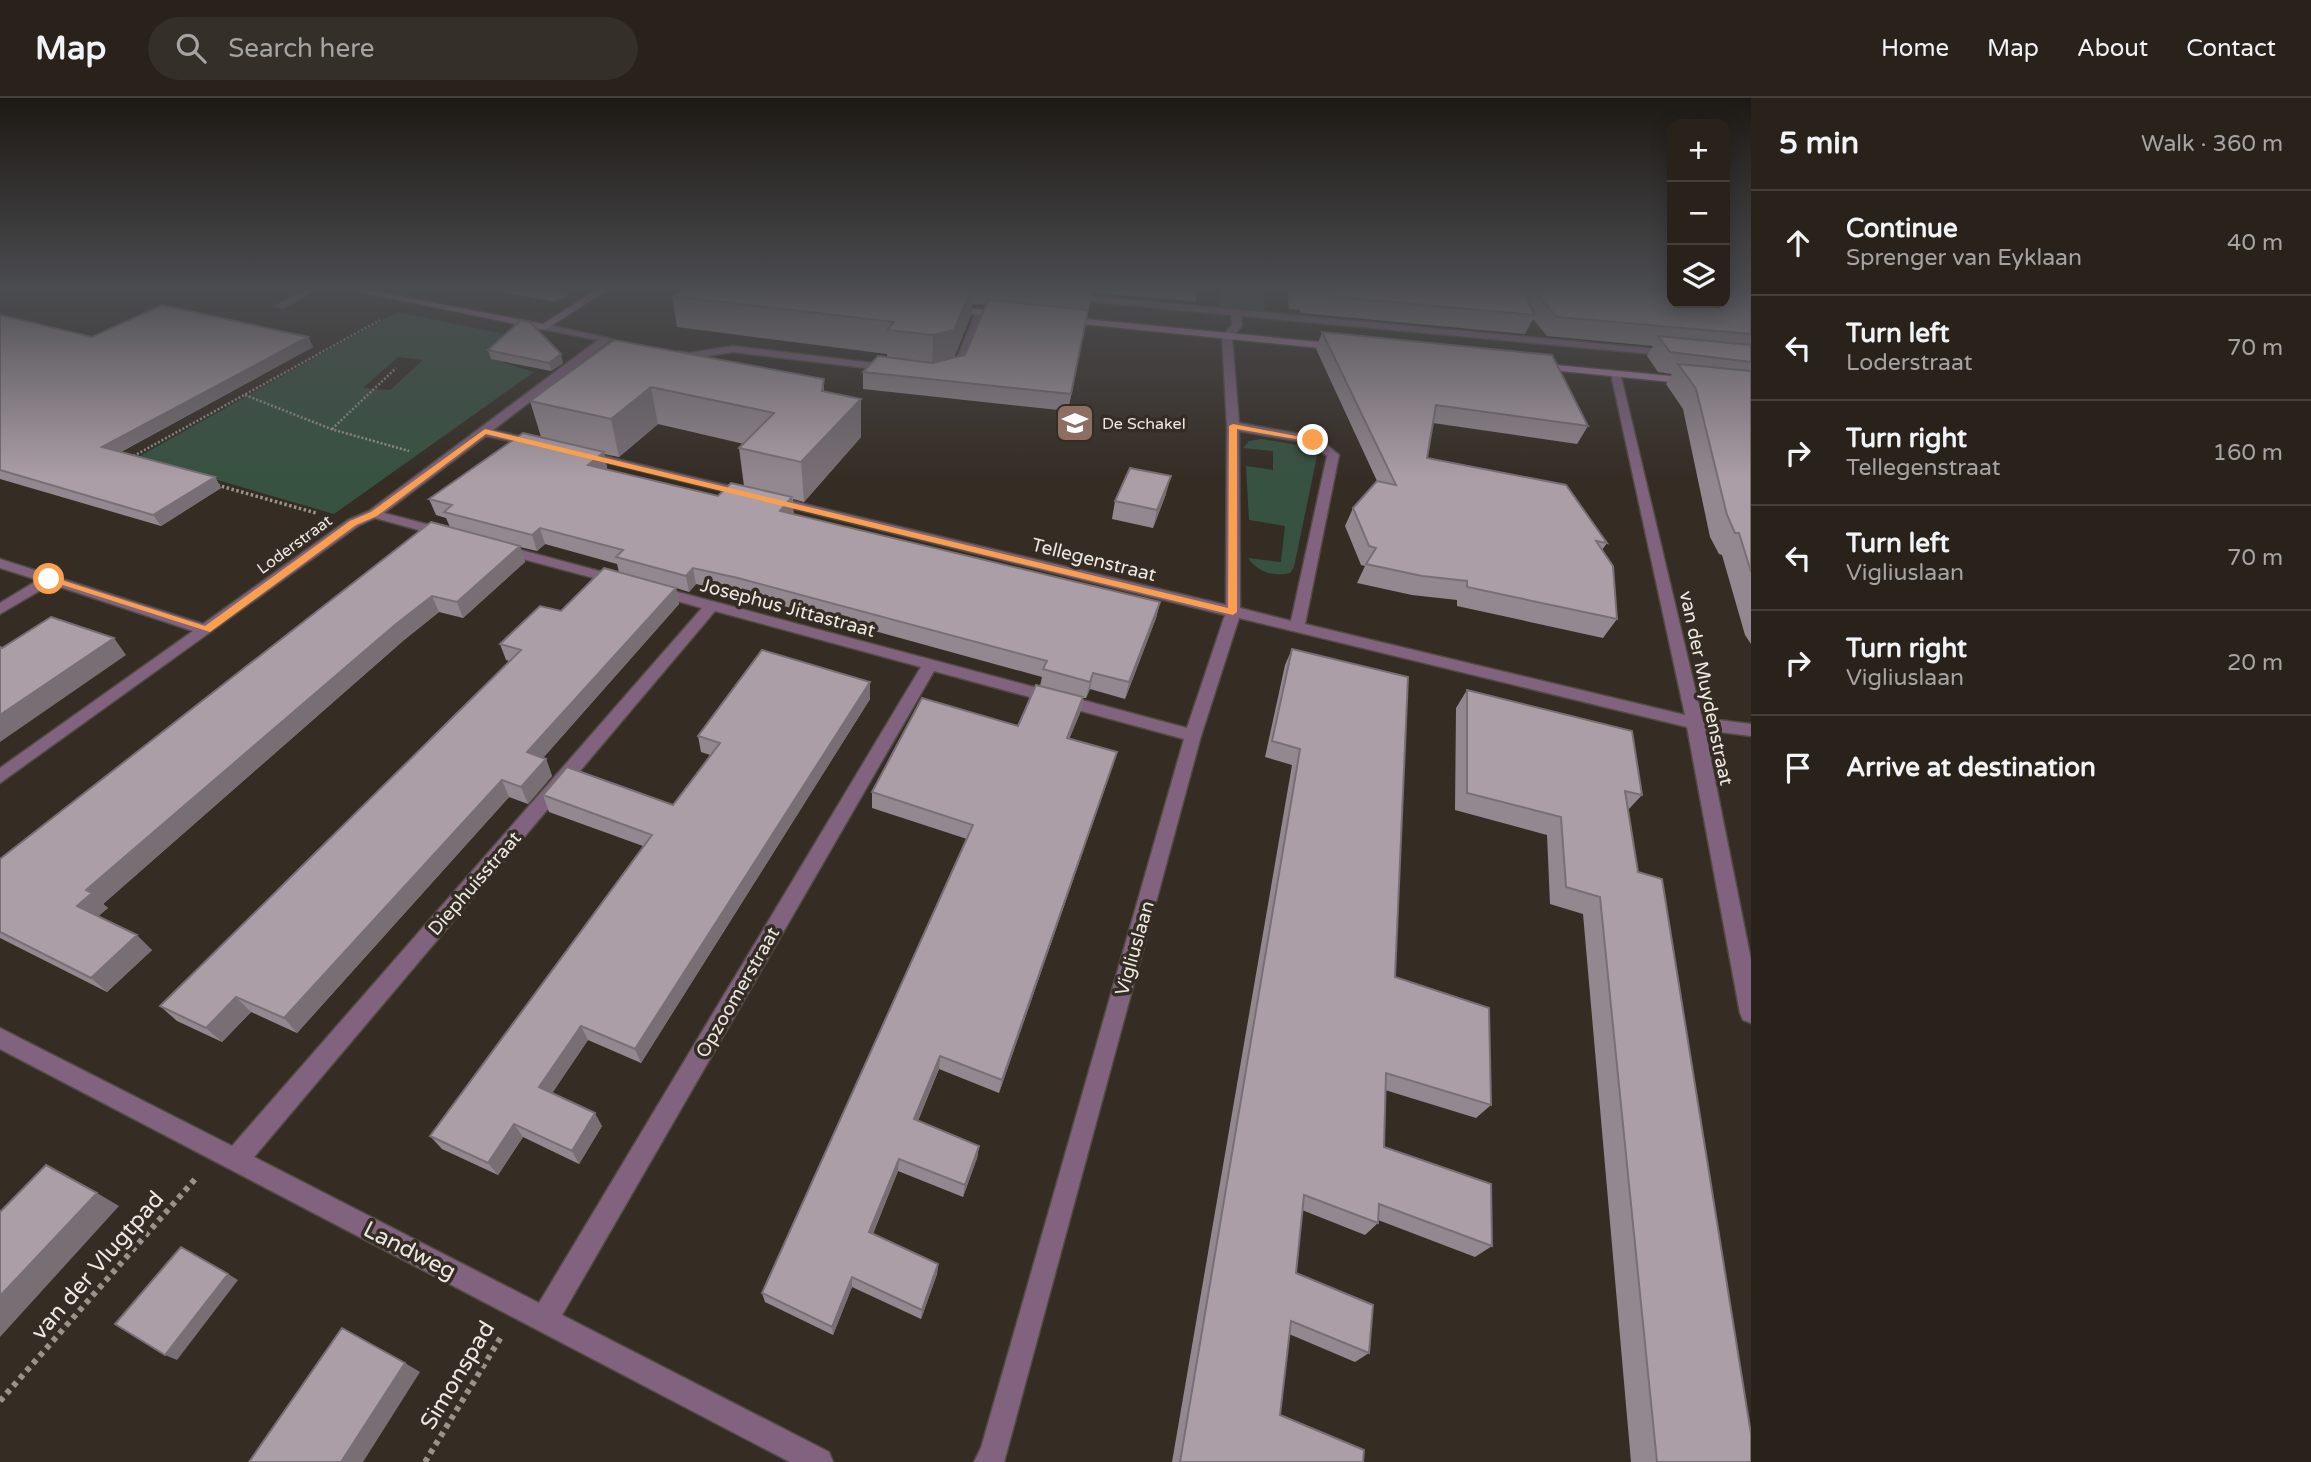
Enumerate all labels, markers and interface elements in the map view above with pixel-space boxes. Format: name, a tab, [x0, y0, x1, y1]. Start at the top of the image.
search box	[148, 17, 638, 80]
text: Map	[35, 29, 106, 68]
icon: search	[172, 29, 210, 67]
text: Search here	[228, 33, 374, 64]
text: Home	[1881, 34, 1949, 63]
text: Map	[1987, 34, 2039, 63]
text: About	[2077, 34, 2148, 63]
text: Contact	[2186, 34, 2276, 63]
map controls	[1667, 119, 1730, 308]
button: +	[1667, 119, 1730, 182]
text: 5 min	[1779, 125, 1859, 162]
text: Walk · 360 m	[2141, 130, 2283, 158]
button: −	[1667, 182, 1730, 245]
text: Continue	[1846, 213, 1958, 244]
icon: ahead	[1779, 224, 1817, 262]
text: 40 m	[2227, 229, 2283, 257]
text: Sprenger van Eyklaan	[1846, 244, 2082, 272]
button: layers	[1667, 245, 1730, 308]
text: Turn left	[1846, 318, 1949, 349]
icon: left	[1779, 329, 1817, 367]
text: 70 m	[2227, 334, 2283, 362]
text: Loderstraat	[1846, 349, 1972, 377]
school or university icon: De Schakel	[1054, 402, 1096, 444]
place label: De Schakel	[1102, 414, 1186, 434]
text: Turn right	[1846, 423, 1967, 454]
route end	[1297, 424, 1328, 455]
icon: right	[1779, 434, 1817, 472]
text: 160 m	[2213, 439, 2283, 467]
text: Tellegenstraat	[1846, 454, 2000, 482]
street label: Loderstraat	[253, 511, 336, 579]
text: Turn left	[1846, 528, 1949, 559]
street label: Tellegenstraat	[1029, 534, 1158, 586]
icon: left	[1779, 539, 1817, 577]
text: 70 m	[2227, 544, 2283, 572]
text: Vigliuslaan	[1846, 559, 1964, 587]
route start	[33, 563, 64, 594]
street label: Josephus Jittastraat	[698, 574, 878, 642]
street label: van der Muydenstraat	[1675, 589, 1737, 787]
text: Turn right	[1846, 633, 1967, 664]
icon: right	[1779, 644, 1817, 682]
text: 20 m	[2227, 649, 2283, 677]
text: Vigliuslaan	[1846, 664, 1964, 692]
icon: arrive	[1779, 749, 1817, 787]
text: Arrive at destination	[1846, 752, 2096, 783]
street label: Diephuisstraat	[424, 827, 526, 940]
street label: Vigliuslaan	[1111, 898, 1159, 998]
street label: Opzoomerstraat	[692, 923, 784, 1062]
street label: van der Vlugtpad	[25, 1186, 170, 1346]
street label: Landweg	[359, 1216, 461, 1286]
street label: Simonspad	[414, 1316, 501, 1435]

